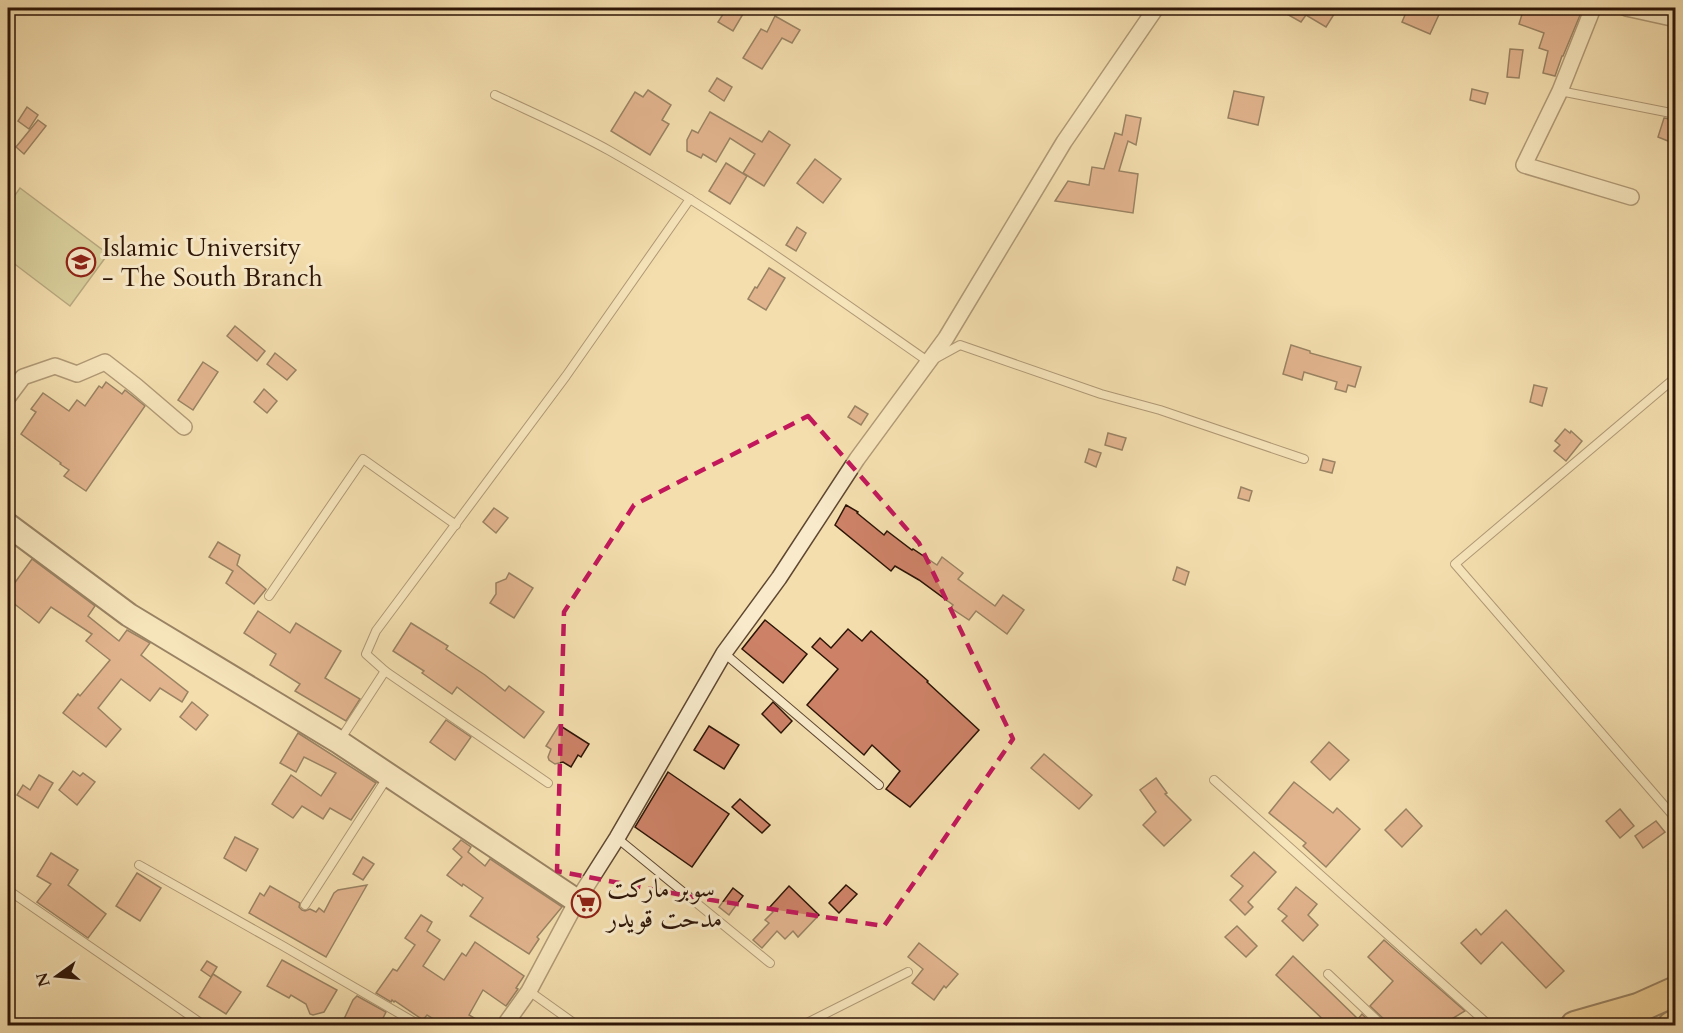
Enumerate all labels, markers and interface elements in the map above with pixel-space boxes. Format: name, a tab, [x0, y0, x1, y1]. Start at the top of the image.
place label: Islamic University - The South Branch	[102, 230, 323, 295]
school or university icon: Islamic University - The South Branch	[65, 246, 97, 278]
place label: سوبر ماركت مدحت قويدر	[604, 871, 722, 936]
supermarket icon: سوبر ماركت مدحت قويدر	[570, 887, 602, 919]
north arrow	[27, 946, 87, 1006]
text: N	[31, 970, 56, 989]

